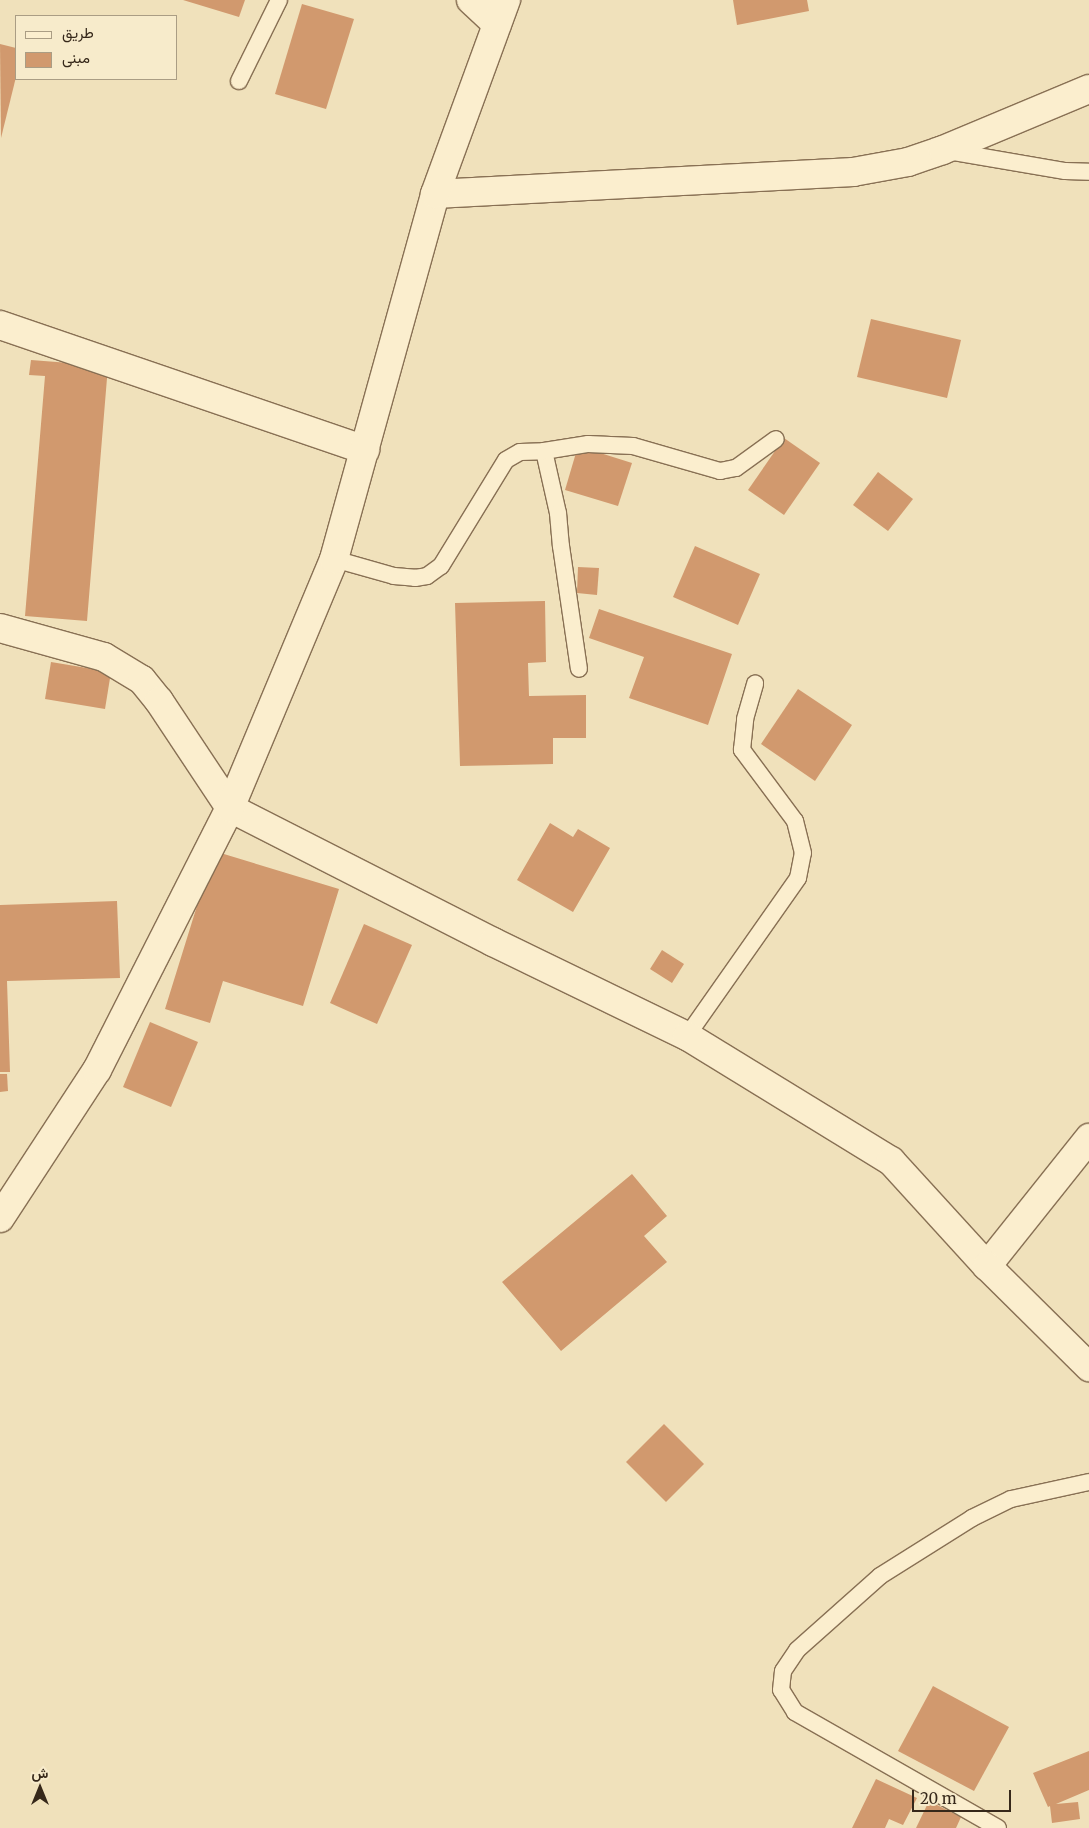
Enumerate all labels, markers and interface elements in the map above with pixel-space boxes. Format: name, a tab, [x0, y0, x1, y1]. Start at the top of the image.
legend	[15, 15, 178, 80]
text: طريق	[62, 23, 94, 42]
text: مبنى	[62, 48, 90, 67]
north arrow	[15, 1763, 65, 1813]
text: ش	[32, 1764, 48, 1782]
scale bar	[914, 1780, 1013, 1812]
text: 20 m	[920, 1789, 957, 1808]

